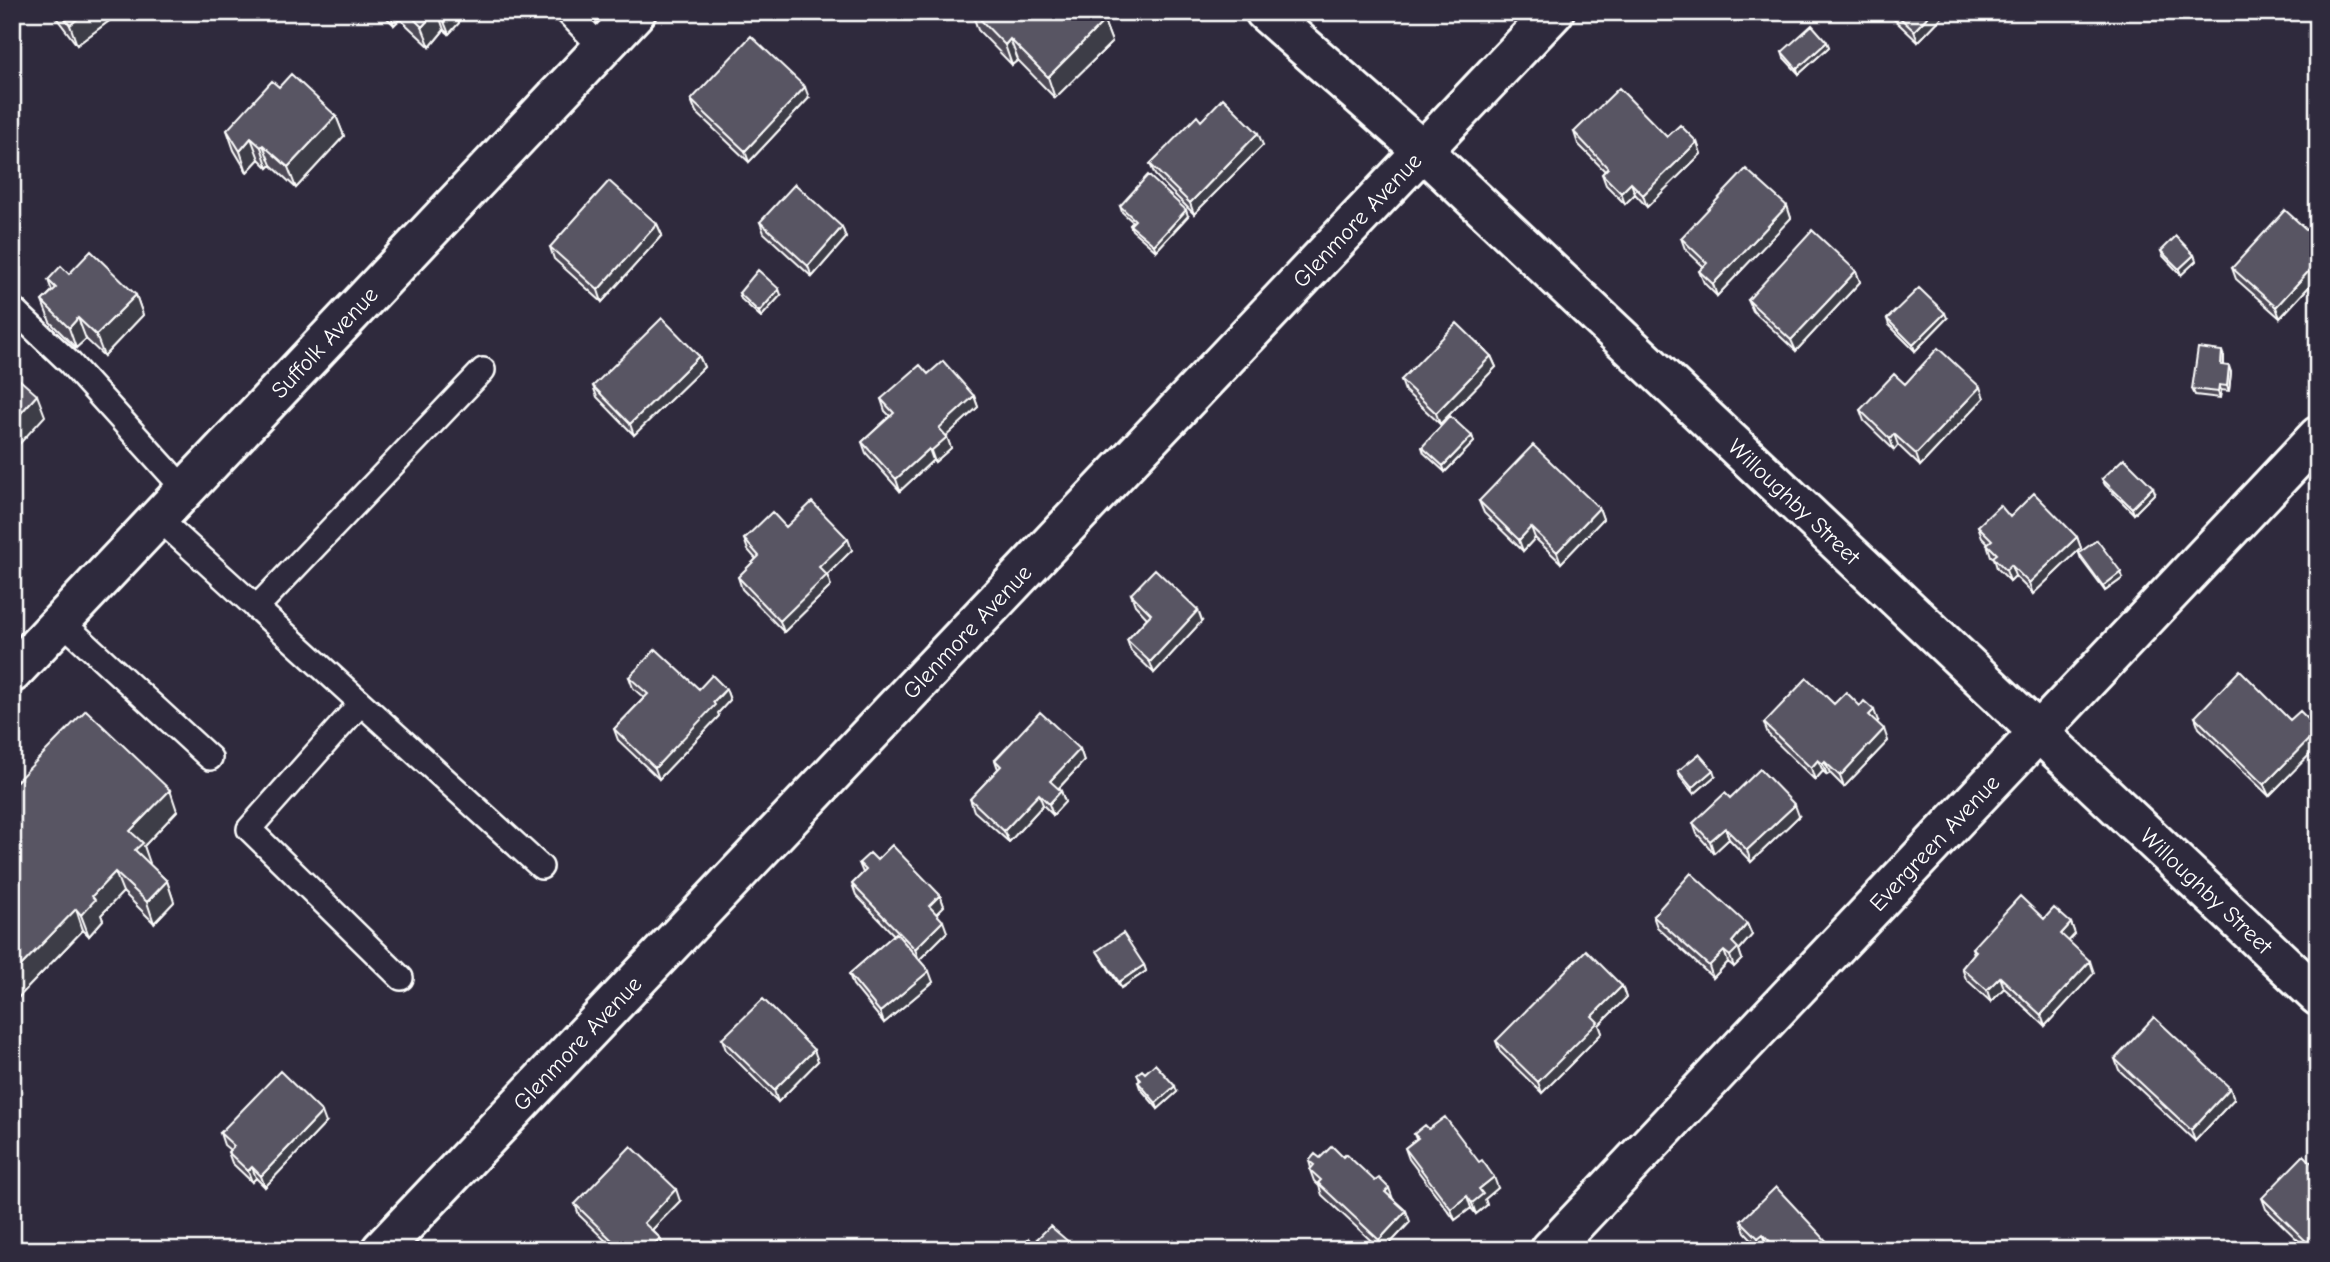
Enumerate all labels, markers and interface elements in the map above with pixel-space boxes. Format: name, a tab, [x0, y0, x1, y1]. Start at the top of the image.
street label: Glenmore Avenue	[1287, 147, 1427, 293]
street label: Suffolk Avenue	[265, 281, 383, 403]
street label: Willoughby Street	[1723, 433, 1867, 571]
street label: Glenmore Avenue	[897, 559, 1037, 704]
street label: Evergreen Avenue	[1864, 769, 2005, 916]
street label: Willoughby Street	[2135, 822, 2279, 960]
street label: Glenmore Avenue	[507, 970, 647, 1116]

